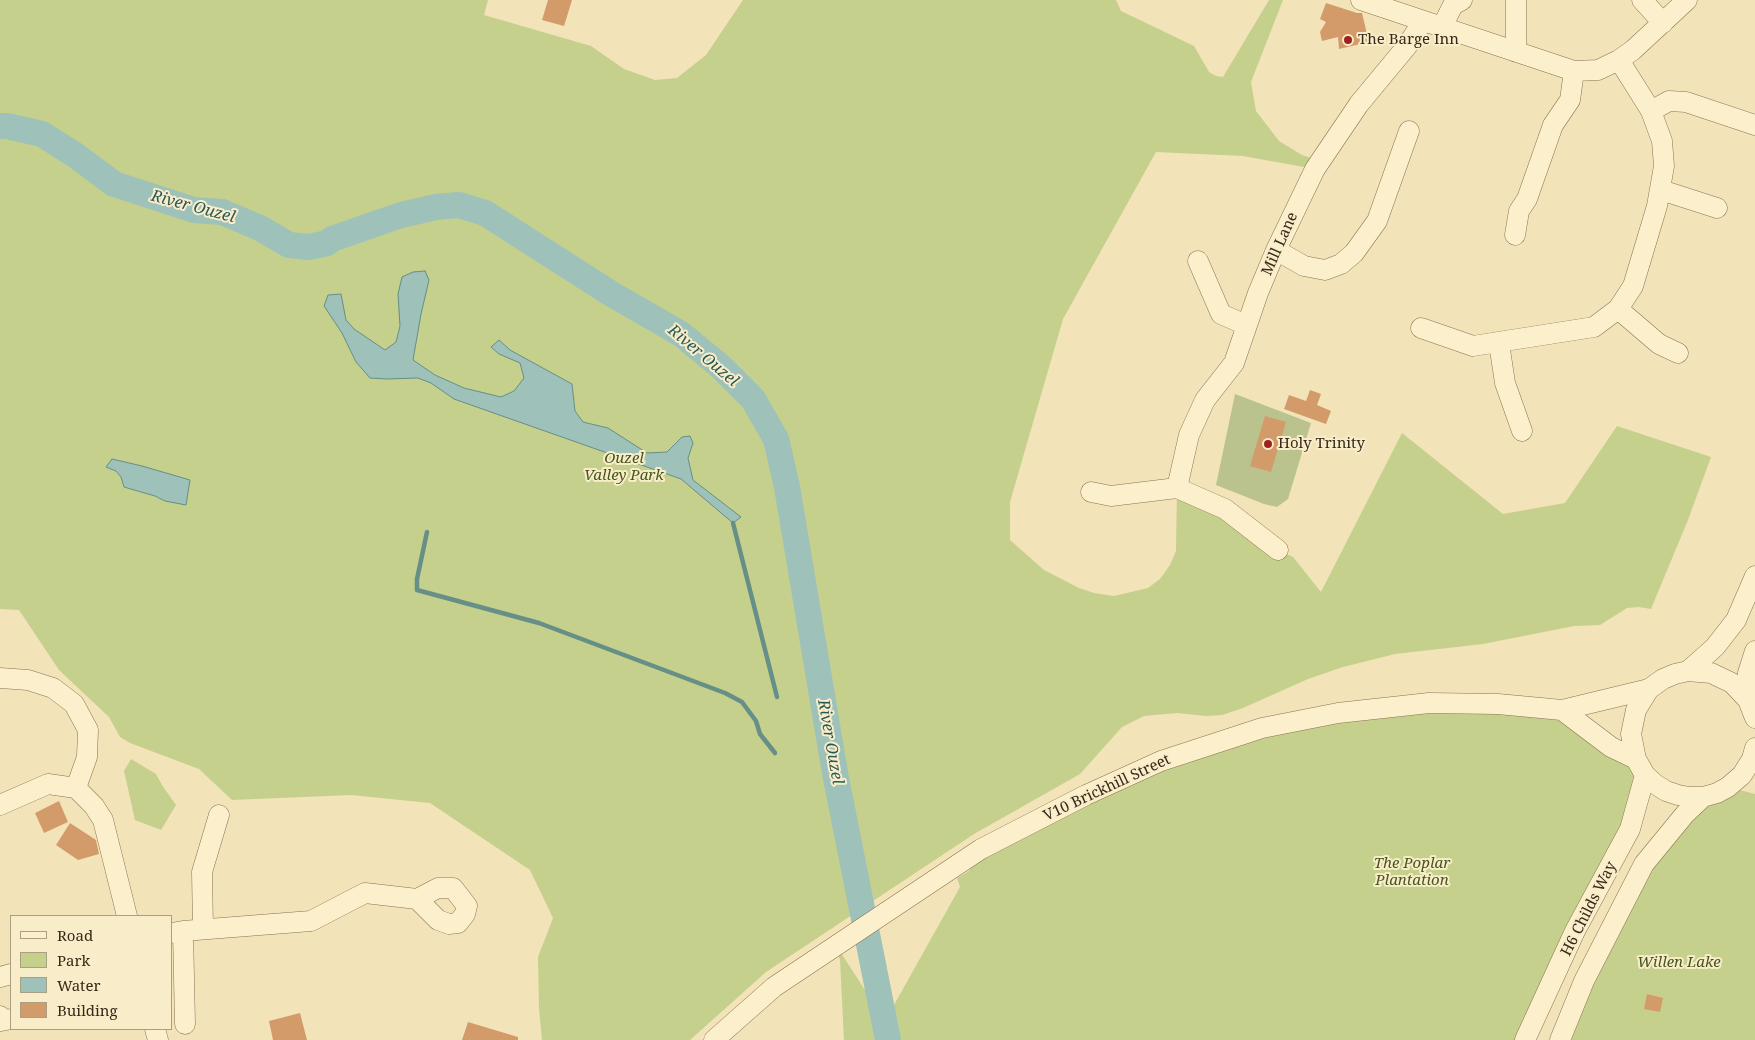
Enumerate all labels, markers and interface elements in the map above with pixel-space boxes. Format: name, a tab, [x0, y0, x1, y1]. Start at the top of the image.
place label: The Barge Inn	[1358, 31, 1459, 49]
marker: The Barge Inn	[1342, 34, 1354, 46]
water label: River Ouzel	[149, 187, 237, 227]
street label: Mill Lane	[1258, 209, 1302, 279]
water label: River Ouzel	[664, 321, 742, 391]
place label: Holy Trinity	[1278, 435, 1365, 453]
marker: Holy Trinity	[1262, 438, 1274, 450]
park label: Ouzel Valley Park	[584, 450, 664, 485]
water label: River Ouzel	[813, 698, 847, 786]
street label: V10 Brickhill Street	[1041, 751, 1173, 825]
park label: The Poplar Plantation	[1374, 855, 1450, 890]
street label: H6 Childs Way	[1557, 859, 1621, 959]
legend	[10, 915, 172, 1030]
text: Road	[57, 925, 93, 945]
text: Park	[57, 950, 90, 970]
park label: Willen Lake	[1637, 954, 1721, 972]
text: Water	[57, 975, 100, 995]
text: Building	[57, 1000, 118, 1020]

